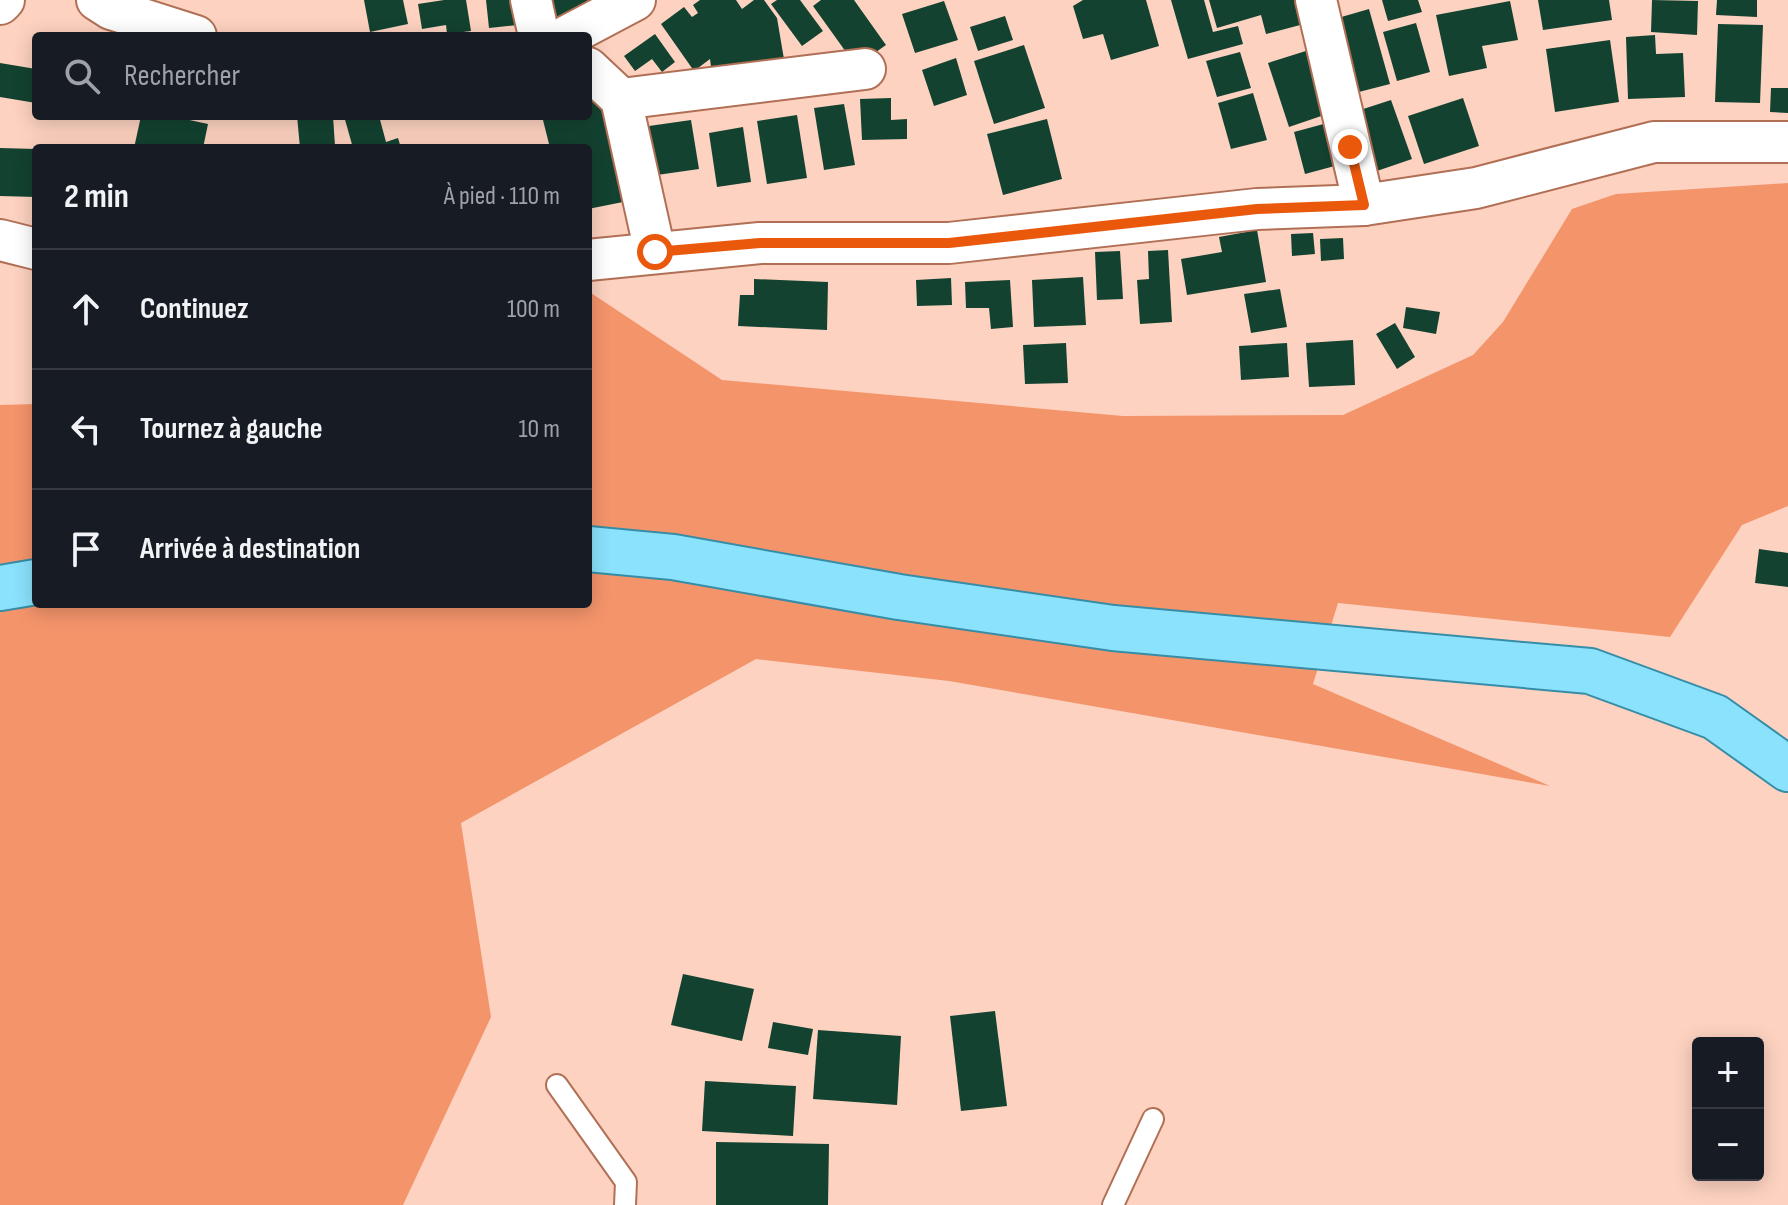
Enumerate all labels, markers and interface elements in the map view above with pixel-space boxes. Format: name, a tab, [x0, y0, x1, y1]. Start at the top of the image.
search box	[32, 32, 592, 120]
icon: search	[60, 54, 104, 98]
text: Rechercher	[124, 58, 240, 94]
route end	[1332, 129, 1368, 165]
text: 2 min	[64, 176, 129, 217]
text: À pied · 110 m	[444, 181, 560, 212]
route start	[637, 234, 673, 270]
icon: ahead	[64, 287, 108, 331]
text: Continuez	[140, 291, 249, 327]
text: 100 m	[507, 294, 560, 325]
icon: left	[64, 407, 108, 451]
text: Tournez à gauche	[140, 411, 323, 447]
text: 10 m	[518, 414, 560, 445]
icon: arrive	[64, 527, 108, 571]
text: Arrivée à destination	[140, 531, 360, 567]
map controls	[1692, 1037, 1764, 1181]
button: +	[1692, 1037, 1764, 1109]
button: −	[1692, 1109, 1764, 1181]

